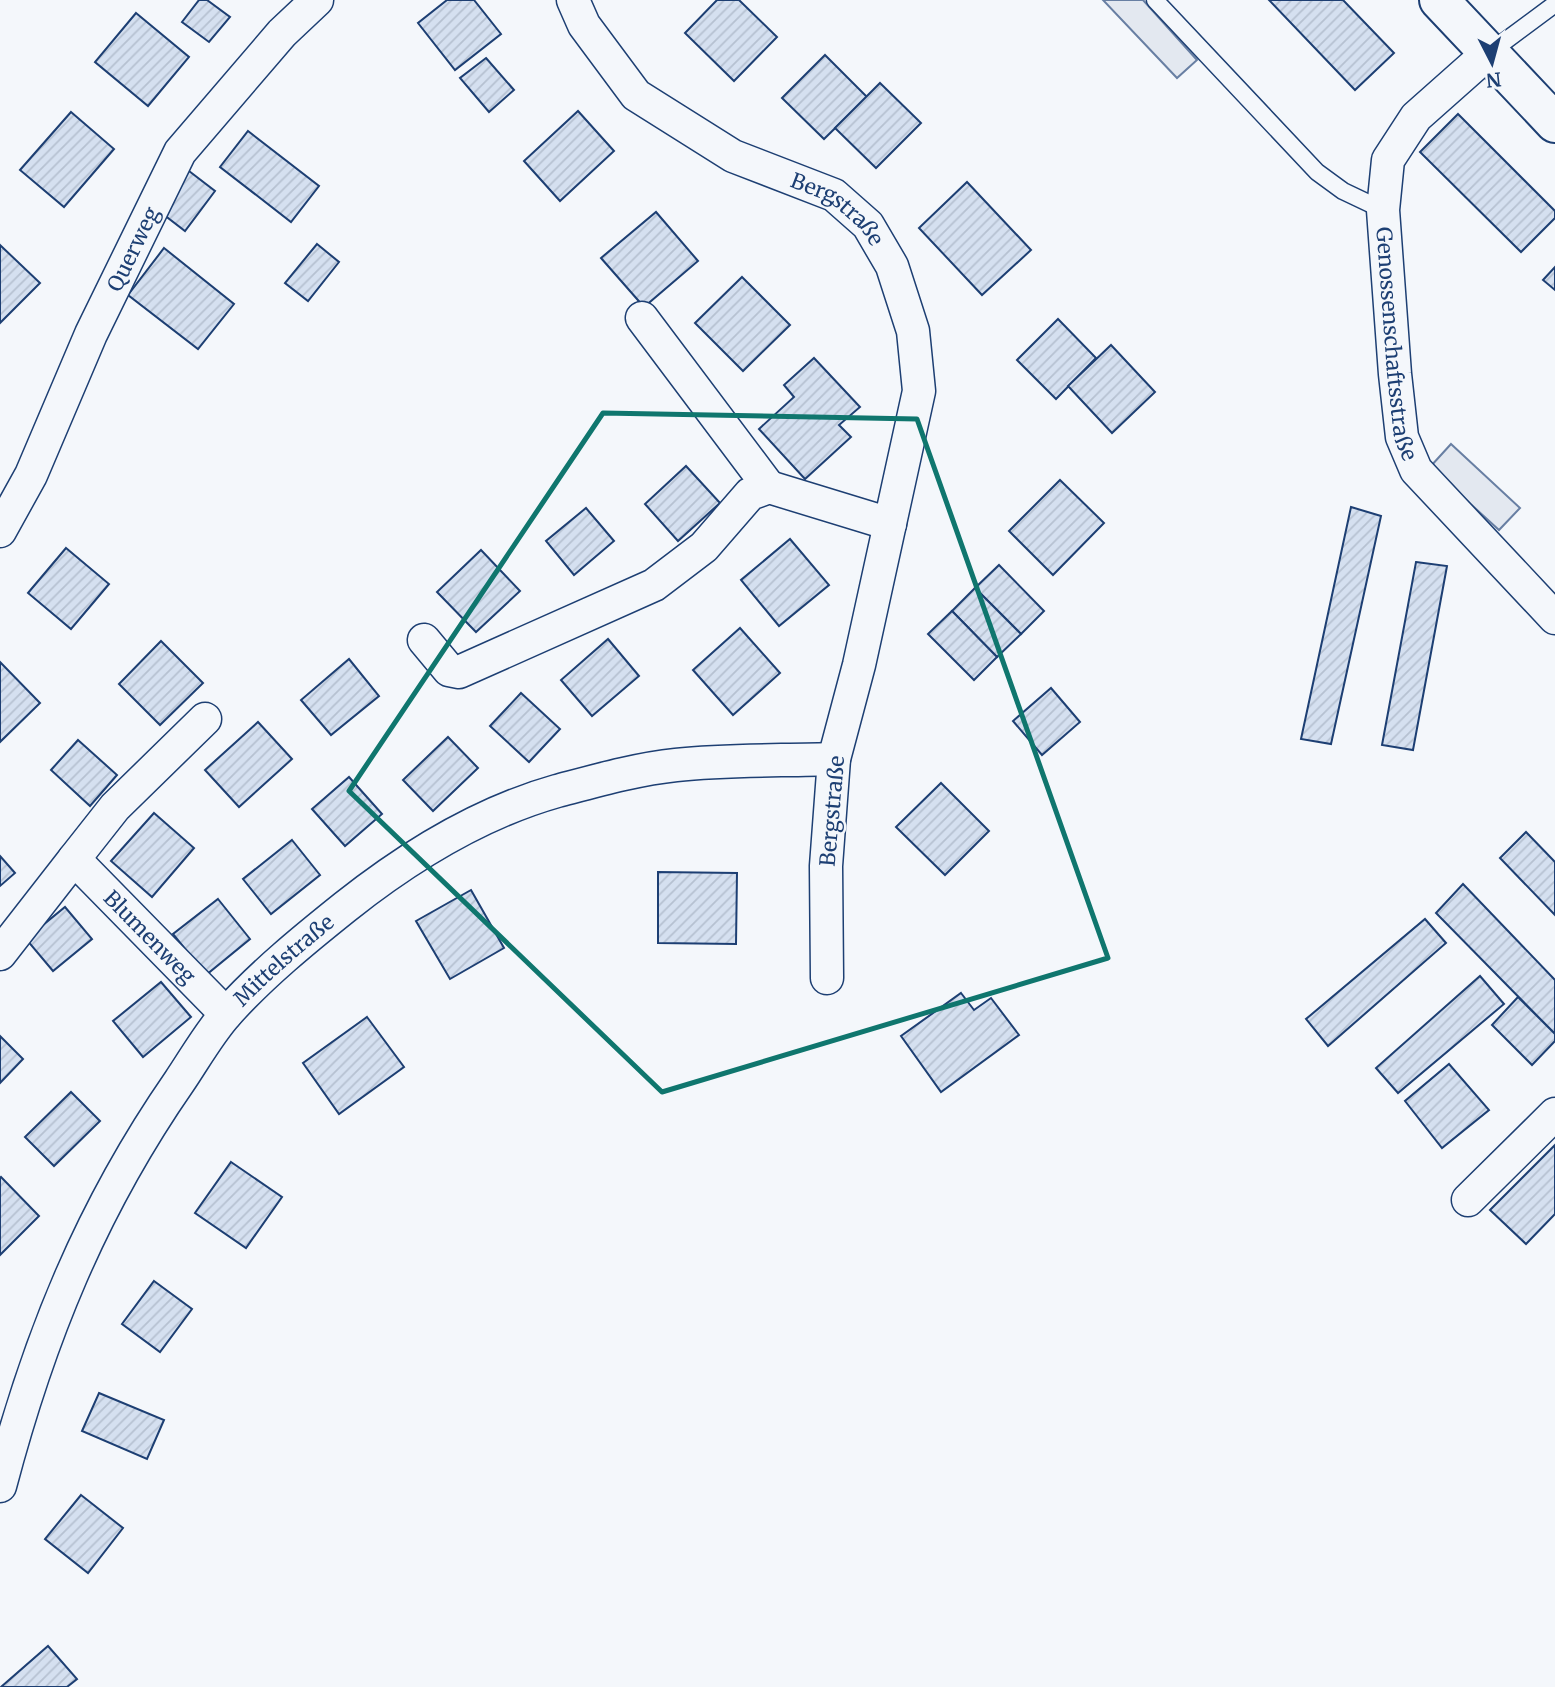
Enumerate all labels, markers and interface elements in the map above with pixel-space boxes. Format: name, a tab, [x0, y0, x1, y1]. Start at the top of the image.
north arrow	[1457, 28, 1527, 98]
text: N	[1485, 67, 1502, 93]
street label: Bergstraße	[787, 166, 890, 250]
street label: Querweg	[101, 202, 165, 296]
street label: Genossenschaftsstraße	[1371, 226, 1424, 465]
street label: Bergstraße	[814, 754, 850, 868]
street label: Blumenweg	[98, 884, 202, 989]
street label: Mittelstraße	[228, 908, 339, 1011]

